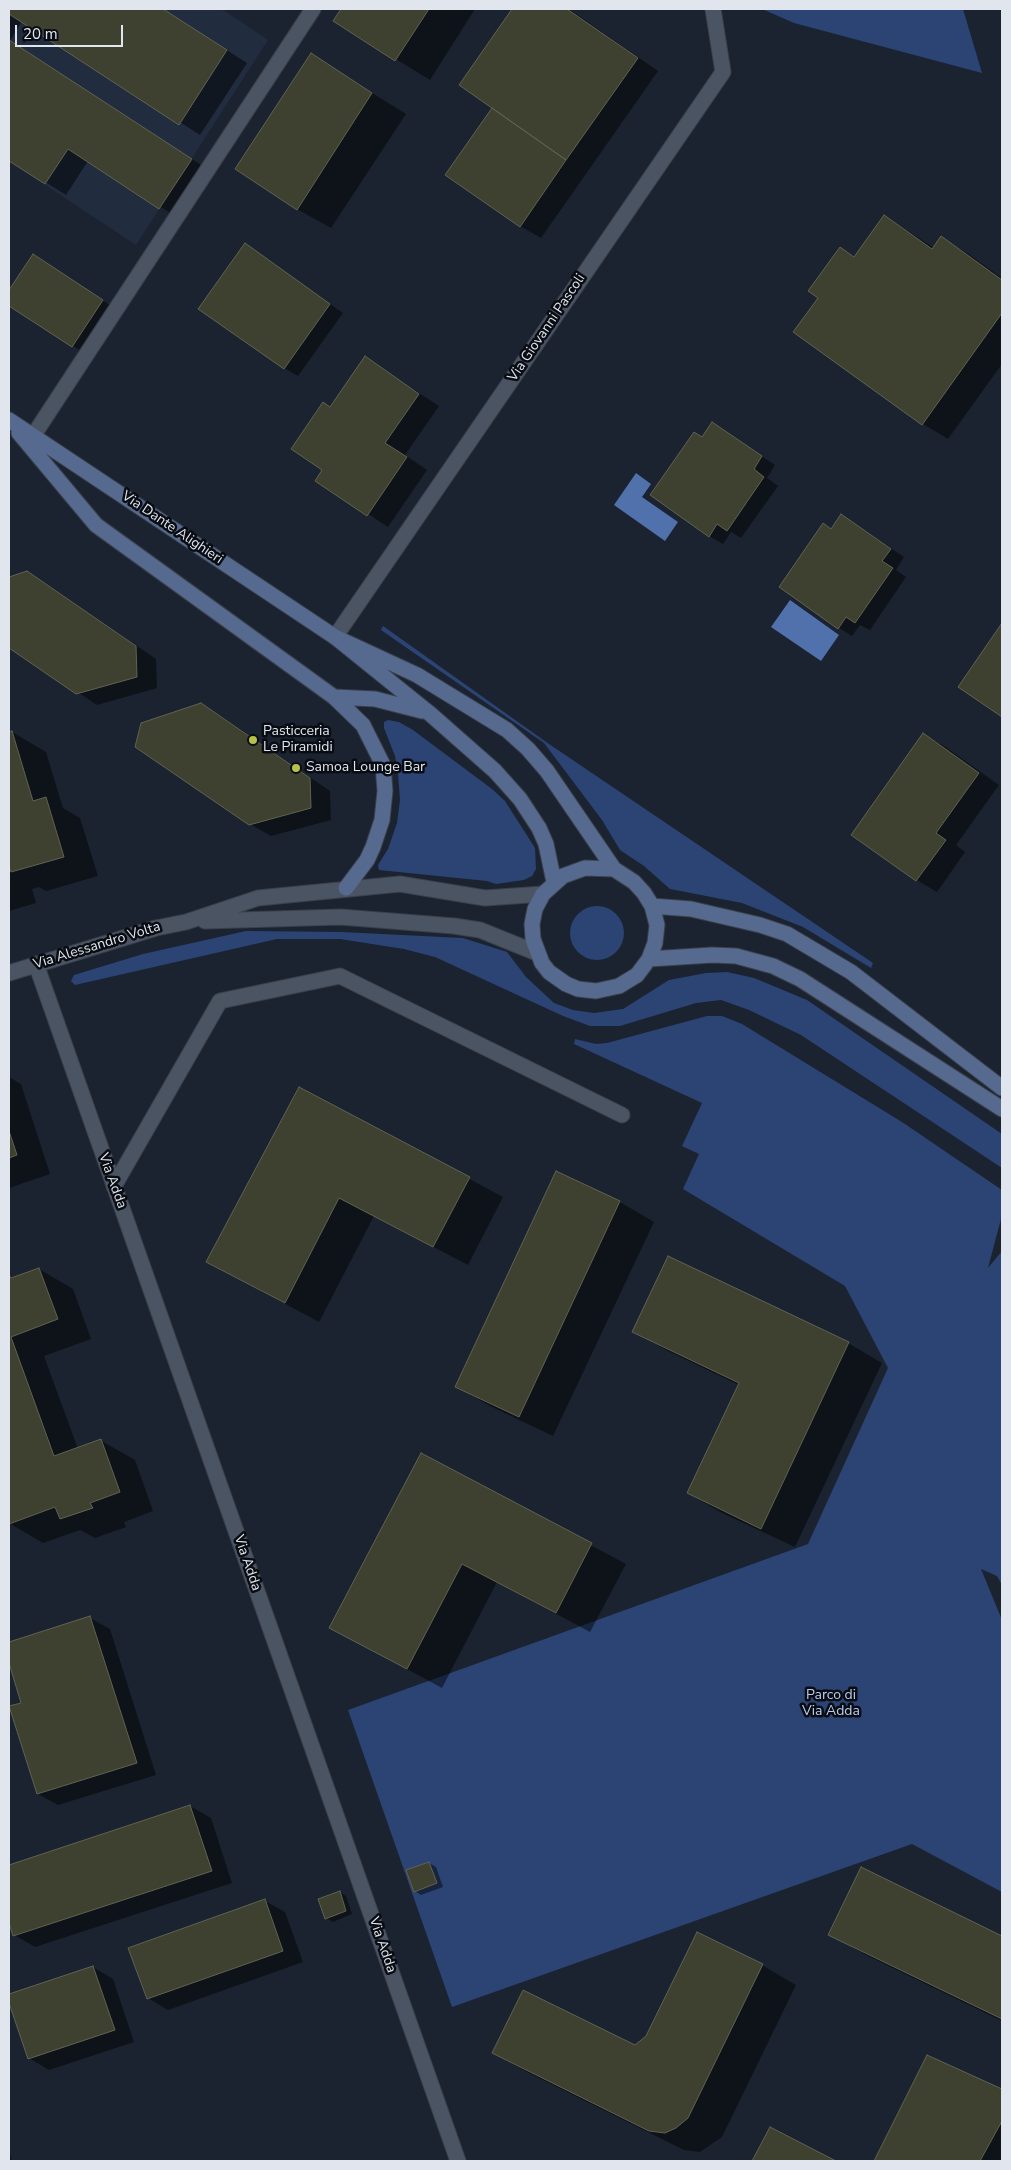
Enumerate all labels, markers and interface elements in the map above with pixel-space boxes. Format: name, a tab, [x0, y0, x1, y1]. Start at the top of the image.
scale bar	[18, 15, 125, 47]
text: 20 m	[23, 24, 58, 44]
street label: Via Giovanni Pascoli	[505, 271, 589, 385]
street label: Via Dante Alighieri	[118, 488, 226, 568]
place label: Pasticceria Le Piramidi	[263, 724, 333, 756]
marker: Pasticceria Le Piramidi	[247, 734, 259, 746]
place label: Samoa Lounge Bar	[306, 760, 425, 776]
marker: Samoa Lounge Bar	[290, 762, 302, 774]
street label: Via Alessandro Volta	[31, 919, 163, 973]
street label: Via Adda	[94, 1151, 130, 1211]
street label: Via Adda	[230, 1533, 264, 1593]
park label: Parco di Via Adda	[802, 1688, 860, 1720]
street label: Via Adda	[365, 1915, 399, 1975]

